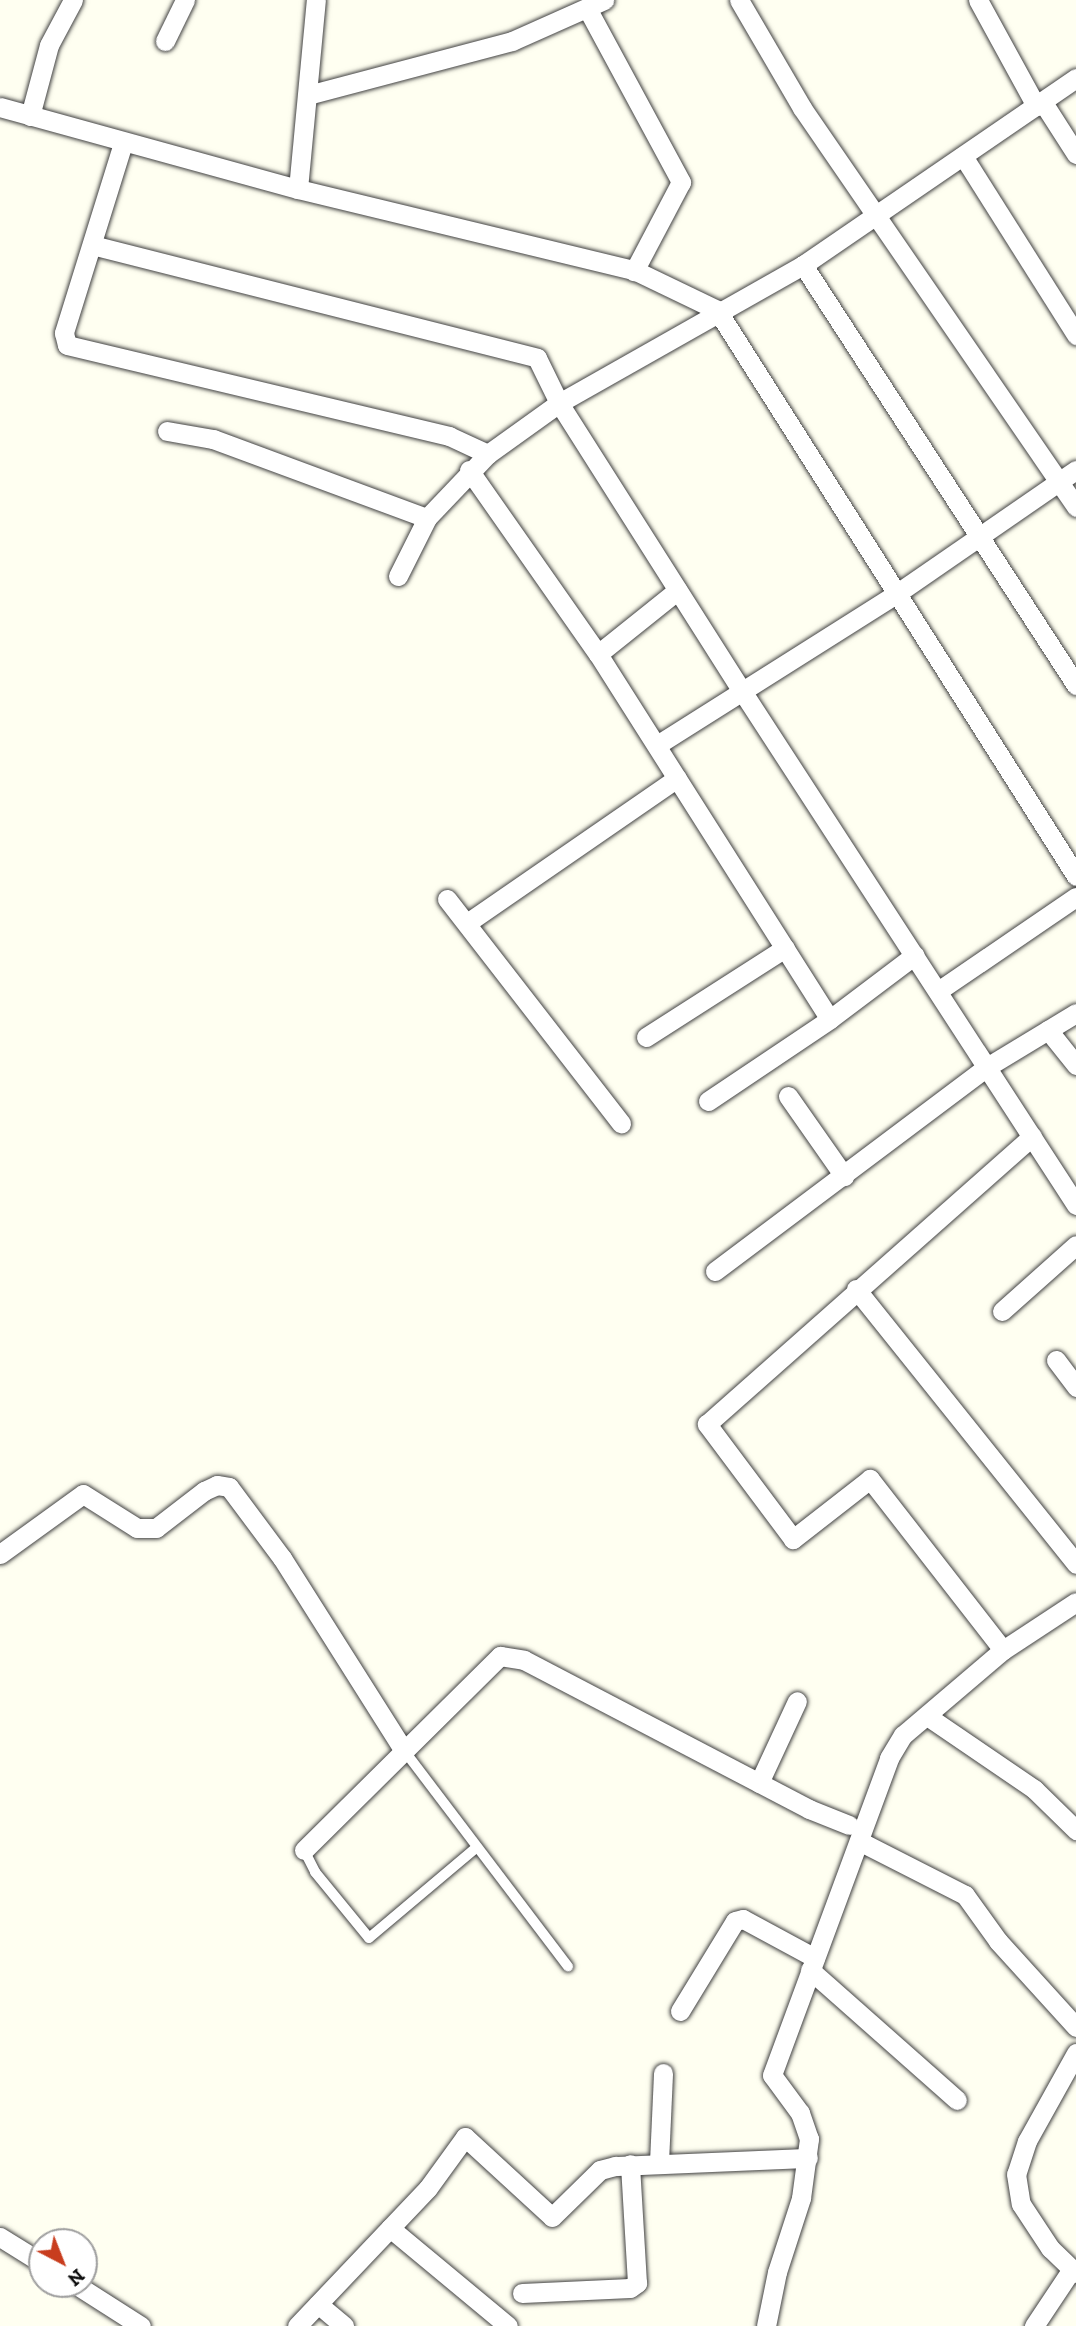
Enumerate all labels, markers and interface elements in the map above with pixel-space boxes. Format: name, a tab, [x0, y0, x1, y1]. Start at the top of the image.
north arrow	[28, 2228, 98, 2298]
text: N	[63, 2264, 89, 2291]

